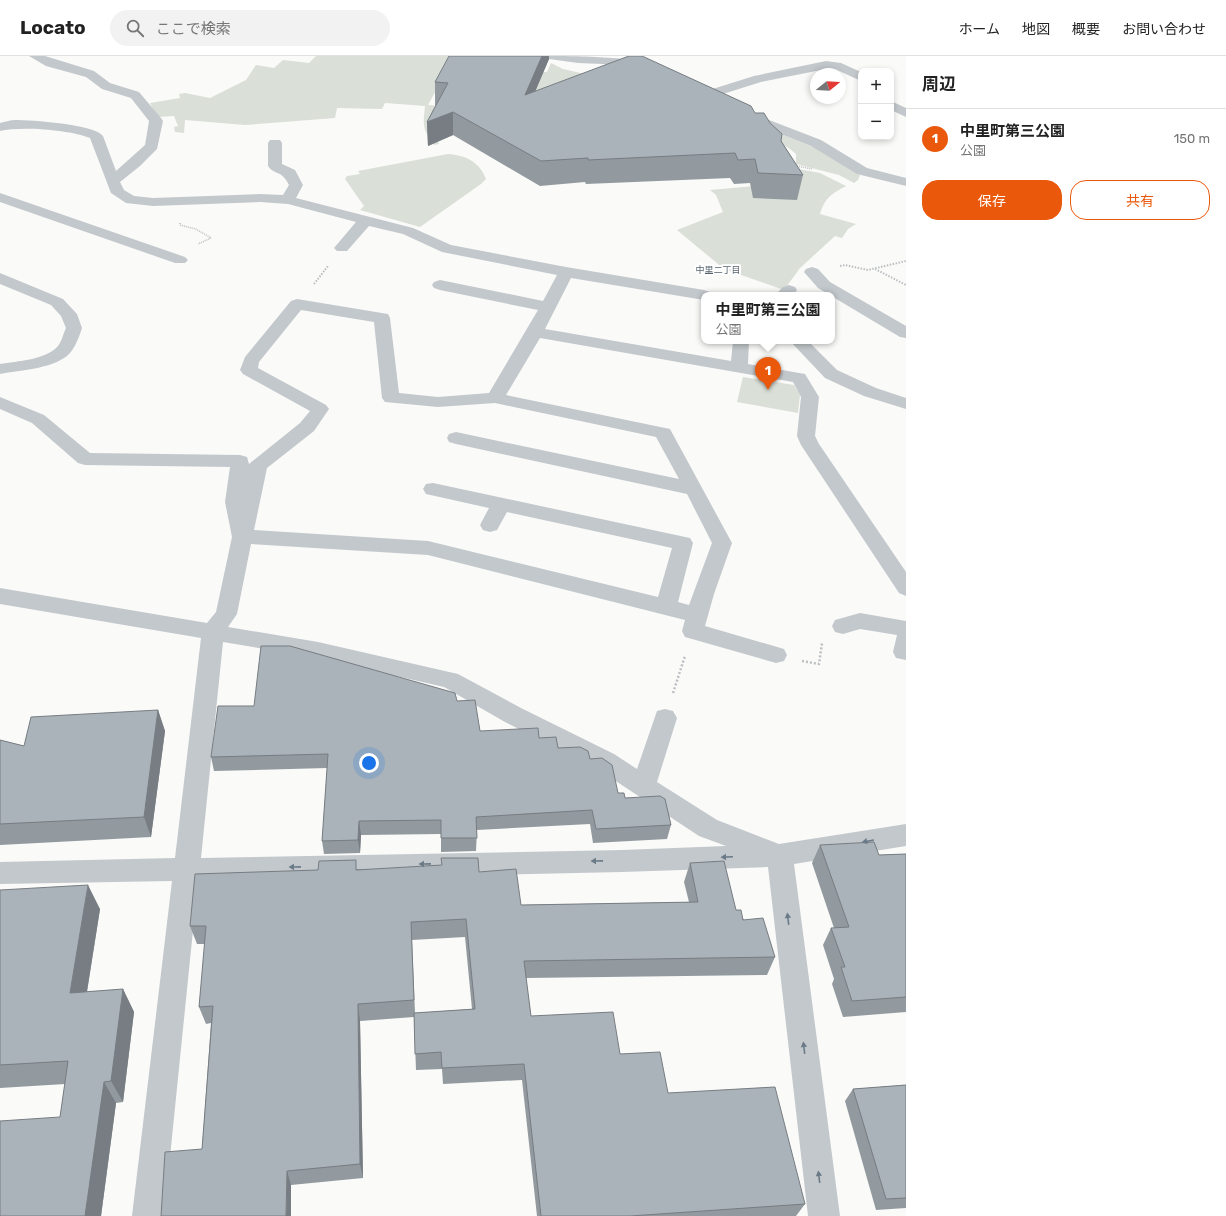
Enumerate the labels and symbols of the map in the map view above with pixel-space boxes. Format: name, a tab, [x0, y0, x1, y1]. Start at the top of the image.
north arrow	[810, 68, 846, 104]
district label: 中里二丁目	[695, 265, 741, 275]
pin: 1	[755, 357, 781, 390]
your location	[359, 753, 379, 773]
one-way arrow	[861, 838, 874, 844]
one-way arrow	[721, 853, 733, 860]
one-way arrow	[590, 858, 603, 864]
one-way arrow	[418, 861, 431, 867]
one-way arrow	[288, 864, 301, 870]
one-way arrow	[785, 913, 791, 925]
one-way arrow	[800, 1042, 807, 1054]
one-way arrow	[816, 1171, 822, 1183]

